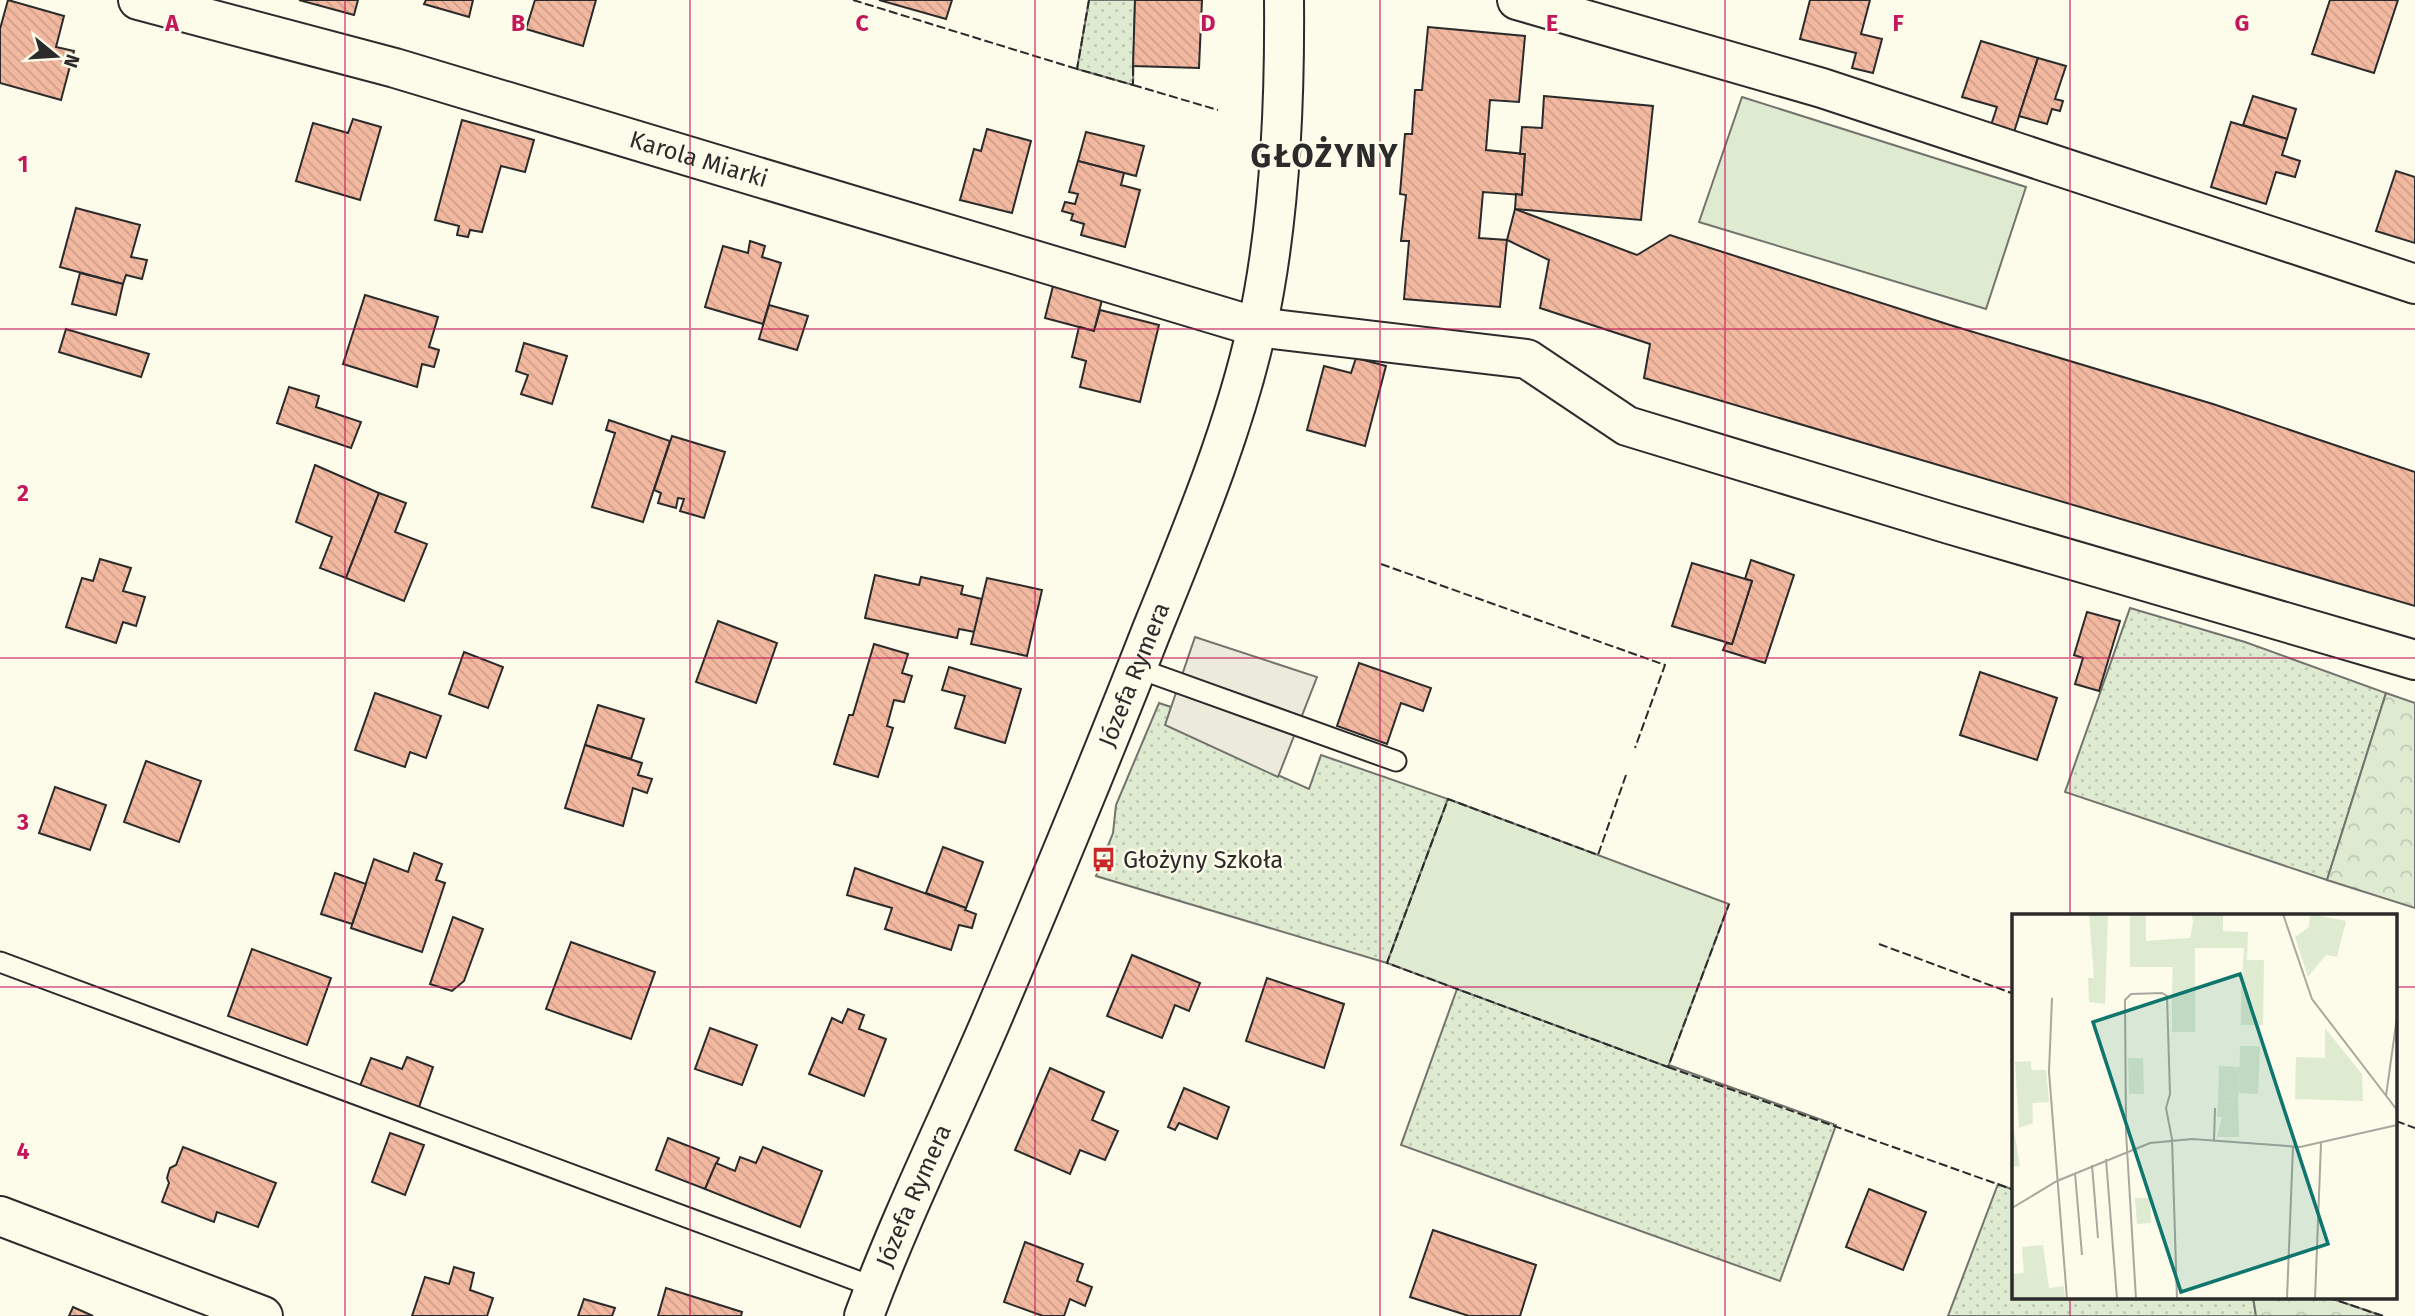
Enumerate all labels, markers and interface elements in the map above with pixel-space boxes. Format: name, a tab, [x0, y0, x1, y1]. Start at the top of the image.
text: A	[164, 9, 179, 37]
text: B	[511, 9, 525, 37]
text: C	[855, 9, 869, 37]
text: D	[1201, 9, 1216, 37]
text: E	[1546, 9, 1558, 37]
text: F	[1892, 9, 1904, 37]
text: G	[2235, 9, 2249, 37]
north arrow	[21, 21, 91, 91]
text: N	[59, 52, 85, 71]
street label: Karola Miarki	[626, 125, 771, 193]
district label: GŁOŻYNY	[1251, 136, 1399, 175]
text: 1	[18, 150, 28, 178]
text: 2	[17, 479, 29, 507]
street label: Józefa Rymera	[1093, 598, 1175, 751]
text: 3	[16, 808, 29, 836]
bus stop icon: Głożyny Szkoła	[1089, 846, 1117, 874]
place label: Głożyny Szkoła	[1123, 846, 1283, 874]
inset map	[2012, 914, 2398, 1298]
street label: Józefa Rymera	[870, 1120, 957, 1271]
text: 4	[17, 1137, 30, 1165]

